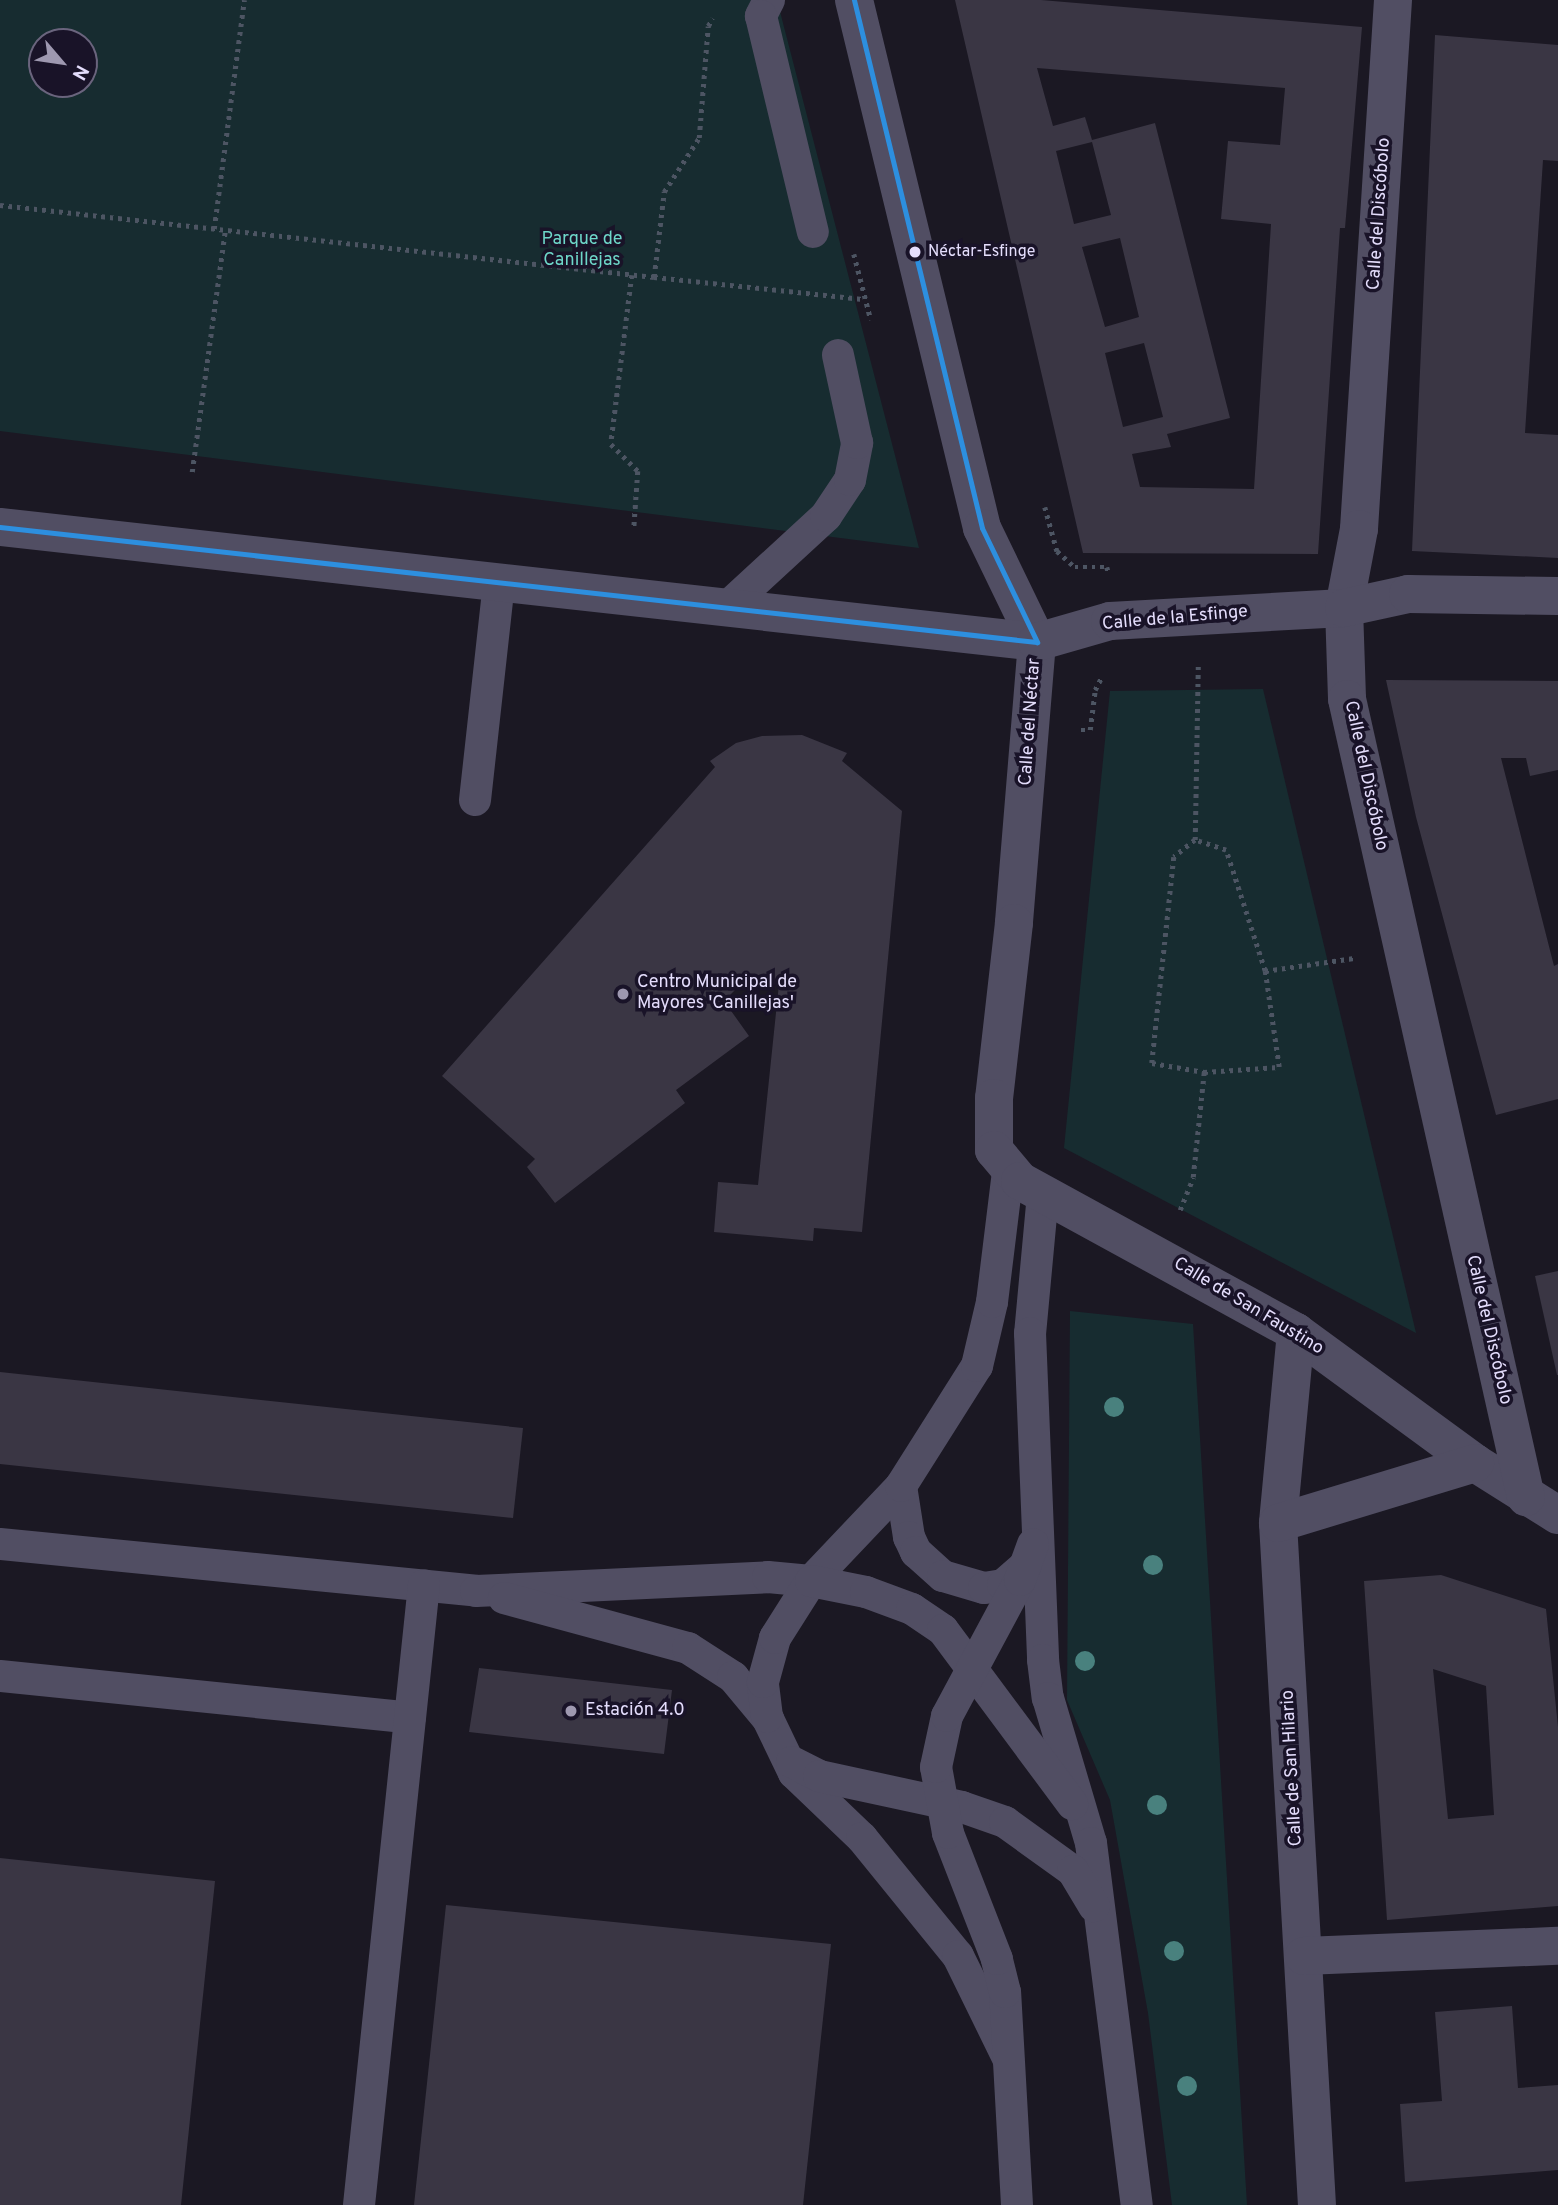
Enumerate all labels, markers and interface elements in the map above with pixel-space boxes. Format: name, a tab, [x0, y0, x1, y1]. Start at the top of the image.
north arrow	[28, 28, 98, 98]
text: N	[66, 60, 93, 84]
street label: Calle del Discóbolo	[1364, 137, 1396, 291]
park label: Parque de Canillejas	[541, 230, 623, 272]
place label: Néctar-Esfinge	[928, 242, 1035, 262]
marker: Néctar-Esfinge	[908, 245, 922, 259]
street label: Calle de la Esfinge	[1101, 602, 1249, 636]
street label: Calle del Néctar	[1016, 657, 1046, 787]
street label: Calle del Discóbolo	[1339, 699, 1391, 853]
place label: Centro Municipal de Mayores 'Canillejas'	[637, 973, 797, 1016]
marker: Centro Municipal de Mayores 'Canillejas'	[615, 986, 631, 1002]
street label: Calle del Discóbolo	[1460, 1253, 1516, 1407]
street label: Calle de San Faustino	[1169, 1254, 1327, 1360]
street label: Calle de San Hilario	[1278, 1689, 1308, 1847]
place label: Estación 4.0	[585, 1700, 685, 1722]
marker: Estación 4.0	[563, 1703, 579, 1719]

